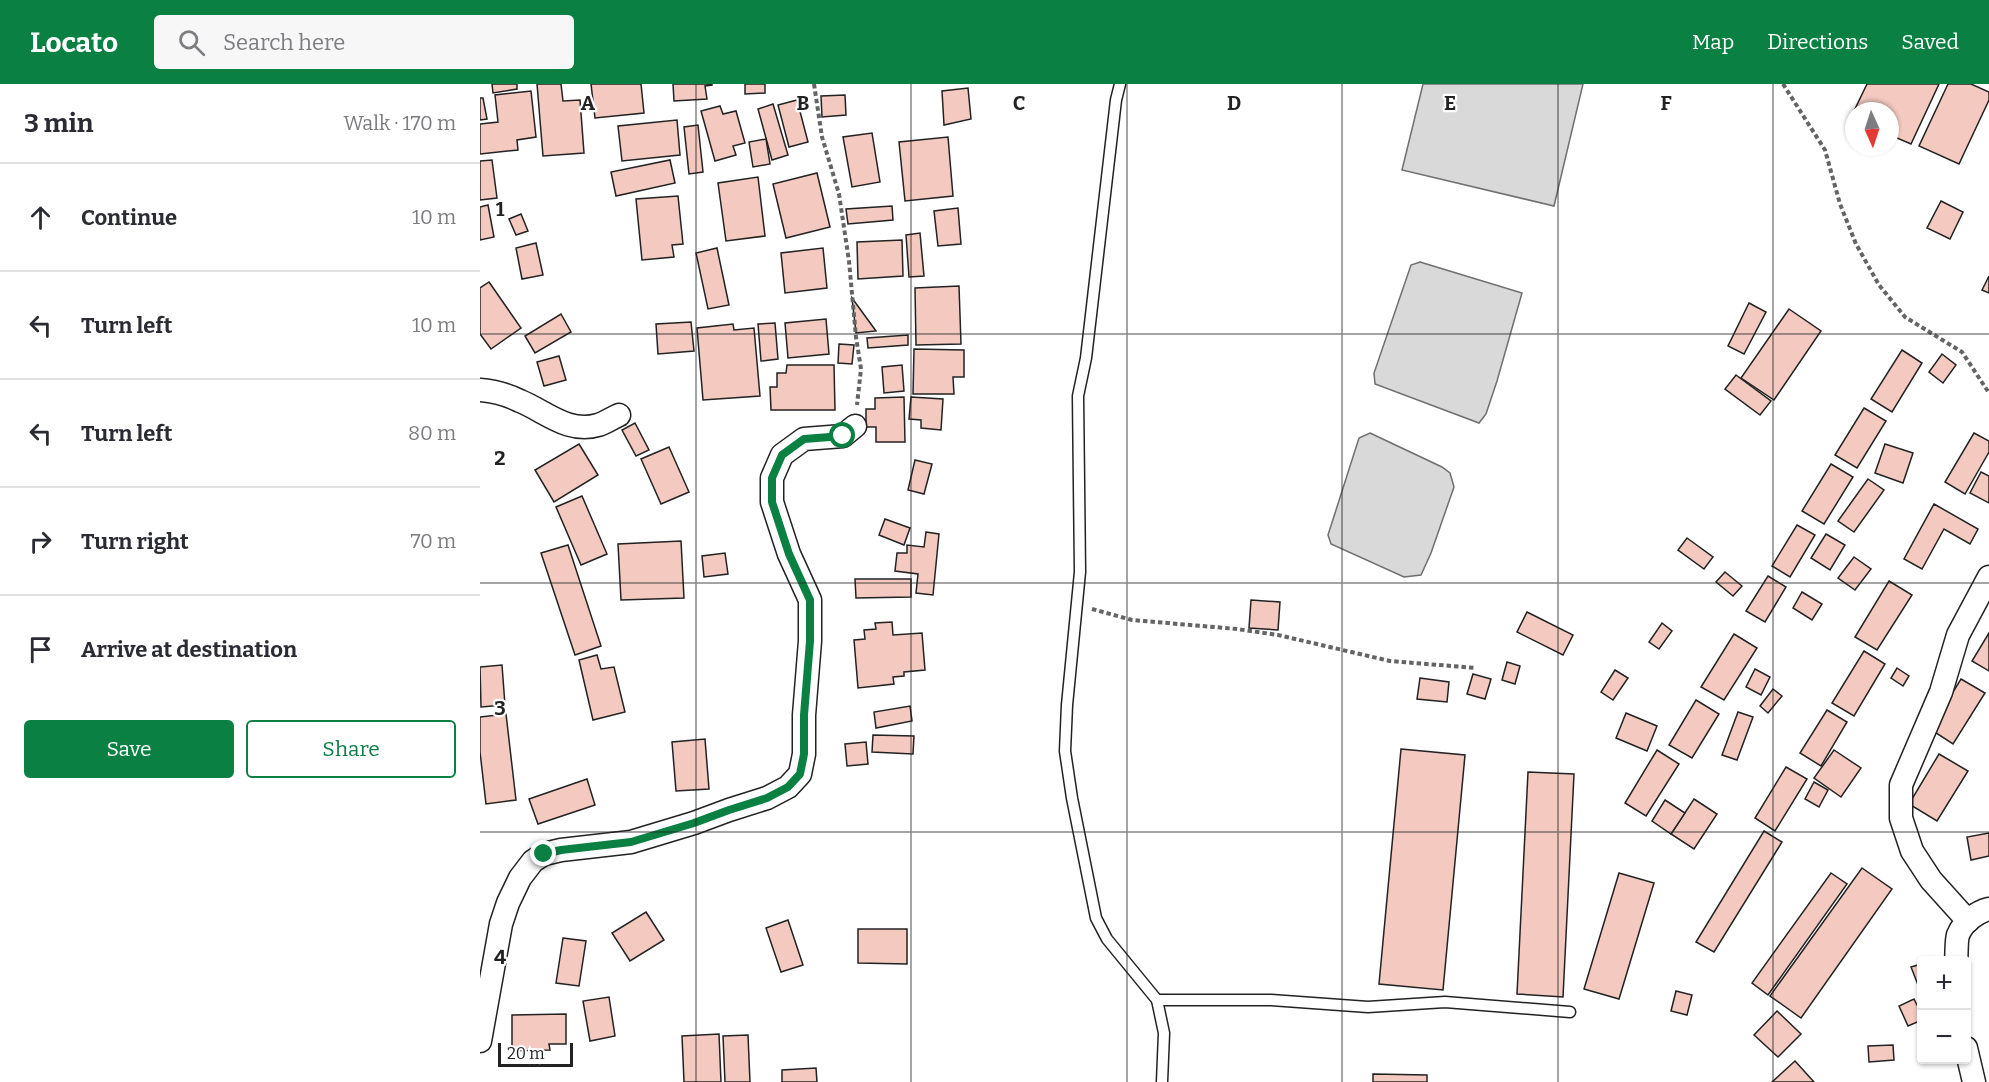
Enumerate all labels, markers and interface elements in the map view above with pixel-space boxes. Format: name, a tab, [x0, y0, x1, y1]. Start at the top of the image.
search box	[154, 15, 574, 69]
text: Locato	[30, 26, 118, 59]
icon: search	[175, 26, 208, 59]
text: Search here	[223, 29, 345, 56]
text: Map	[1692, 29, 1734, 55]
text: Directions	[1767, 29, 1868, 55]
text: Saved	[1901, 29, 1959, 55]
text: A	[581, 91, 596, 115]
text: B	[797, 91, 810, 115]
text: C	[1013, 91, 1025, 115]
text: D	[1227, 91, 1241, 115]
text: E	[1444, 91, 1456, 115]
text: F	[1660, 91, 1672, 115]
north arrow	[1845, 102, 1899, 156]
text: 3 min	[24, 108, 93, 139]
text: Walk · 170 m	[343, 111, 456, 135]
text: 1	[496, 197, 505, 221]
icon: ahead	[24, 201, 57, 234]
text: Continue	[81, 204, 177, 231]
text: 10 m	[412, 205, 456, 229]
icon: left	[24, 309, 57, 342]
text: Turn left	[81, 312, 173, 339]
text: 10 m	[412, 313, 456, 337]
icon: left	[24, 417, 57, 450]
text: Turn left	[81, 420, 173, 447]
text: 80 m	[408, 421, 456, 445]
route start	[829, 422, 855, 448]
text: 2	[494, 446, 506, 470]
icon: right	[24, 525, 57, 558]
text: Turn right	[81, 528, 189, 555]
text: 70 m	[410, 529, 456, 553]
icon: arrive	[24, 633, 57, 666]
text: Arrive at destination	[81, 636, 297, 663]
text: 3	[494, 696, 506, 720]
button: Save	[24, 720, 234, 778]
button: Share	[246, 720, 456, 778]
route end	[530, 840, 556, 866]
text: 4	[494, 945, 506, 969]
map controls	[1917, 956, 1971, 1064]
button: +	[1917, 956, 1971, 1010]
button: −	[1917, 1010, 1971, 1064]
scale bar	[498, 1040, 573, 1068]
text: 20 m	[507, 1044, 544, 1063]

